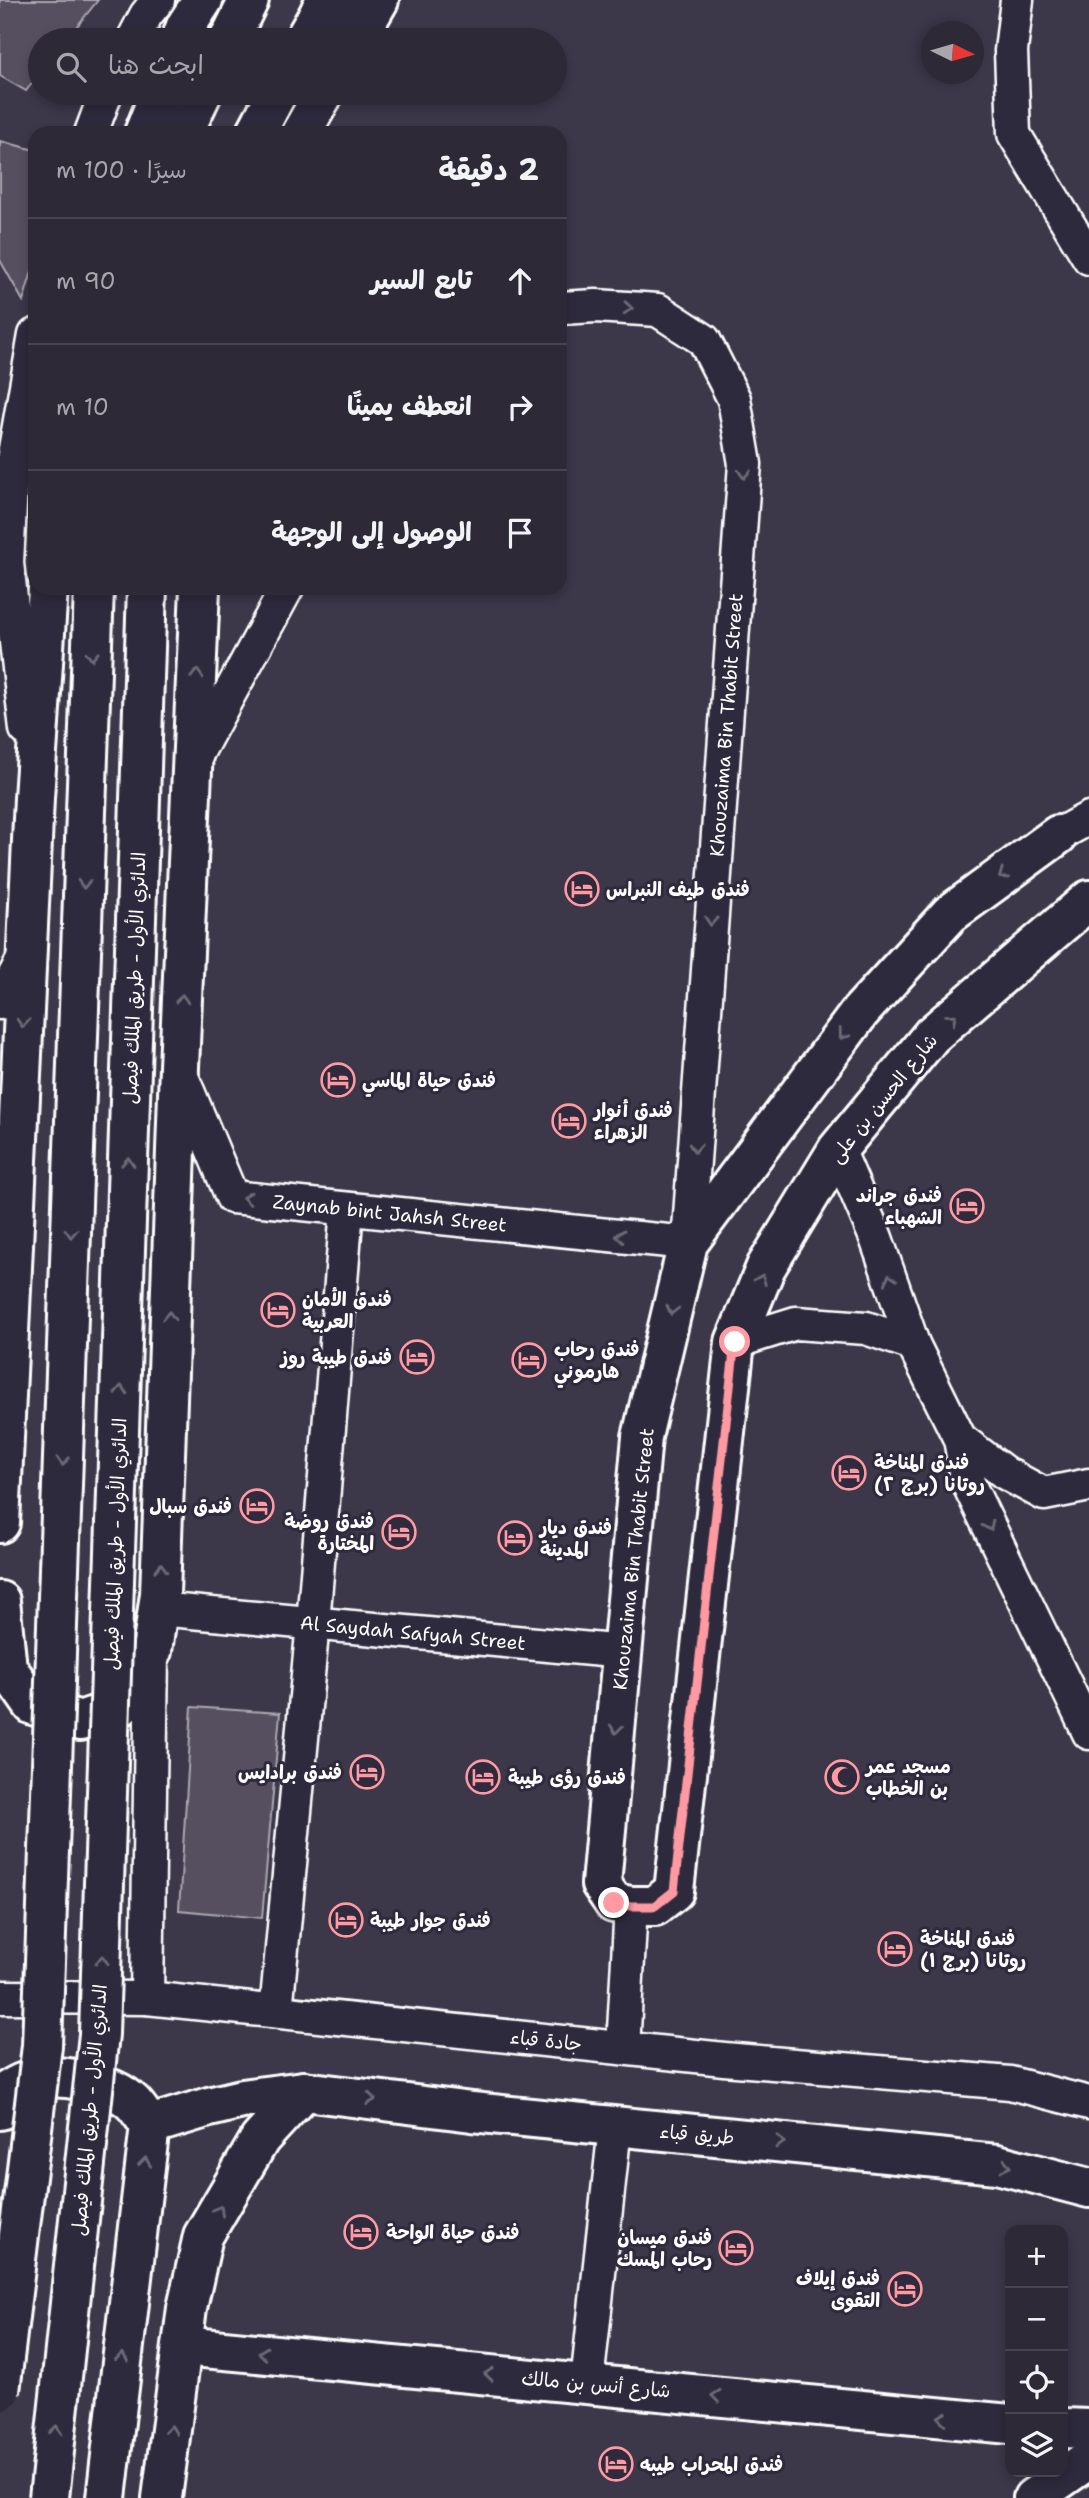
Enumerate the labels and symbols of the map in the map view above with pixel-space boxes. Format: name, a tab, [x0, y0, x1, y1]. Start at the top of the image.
north arrow	[921, 21, 984, 84]
one-way arrow	[623, 300, 634, 315]
one-way arrow	[737, 469, 752, 480]
street label: Khouzaima Bin Thabit Street	[704, 593, 748, 858]
one-way arrow	[84, 651, 99, 662]
one-way arrow	[189, 668, 204, 679]
street label: الدائري الأول - طريق الملك فيصل	[118, 851, 153, 1105]
one-way arrow	[998, 867, 1011, 879]
hotel icon: فندق طيف النبراس	[563, 870, 601, 908]
place label: فندق طيف النبراس	[606, 877, 750, 902]
one-way arrow	[76, 878, 91, 889]
one-way arrow	[704, 916, 719, 927]
one-way arrow	[174, 993, 189, 1004]
one-way arrow	[944, 1014, 957, 1026]
one-way arrow	[16, 1018, 31, 1029]
one-way arrow	[838, 1027, 851, 1040]
street label: شارع الحسن بن على	[824, 1029, 944, 1169]
hotel icon: فندق حياة الماسي	[319, 1061, 357, 1099]
place label: فندق حياة الماسي	[362, 1068, 496, 1097]
place label: فندق أنوار الزهراء	[592, 1098, 673, 1145]
hotel icon: فندق أنوار الزهراء	[550, 1102, 588, 1140]
one-way arrow	[688, 1143, 703, 1154]
one-way arrow	[121, 1157, 136, 1168]
place label: فندق جراند الشهباء	[856, 1183, 942, 1230]
hotel icon: فندق جراند الشهباء	[948, 1187, 986, 1225]
street label: Zaynab bint Jahsh Street	[272, 1189, 508, 1238]
one-way arrow	[241, 1191, 253, 1206]
one-way arrow	[63, 1228, 78, 1239]
one-way arrow	[614, 1229, 625, 1244]
one-way arrow	[753, 1274, 767, 1286]
one-way arrow	[885, 1274, 899, 1286]
place label: فندق الأمان العربية	[302, 1287, 392, 1334]
hotel icon: فندق الأمان العربية	[259, 1291, 297, 1329]
one-way arrow	[666, 1304, 680, 1316]
one-way arrow	[162, 1310, 177, 1321]
route start	[719, 1326, 750, 1357]
place label: فندق رحاب هارموني	[554, 1337, 640, 1388]
hotel icon: فندق طيبة روز	[398, 1338, 436, 1376]
hotel icon: فندق رحاب هارموني	[510, 1341, 548, 1379]
place label: فندق طيبة روز	[279, 1345, 392, 1370]
one-way arrow	[113, 1384, 128, 1395]
street label: الدائري الأول - طريق الملك فيصل	[99, 1417, 134, 1671]
street label: Khouzaima Bin Thabit Street	[607, 1427, 660, 1691]
place label: فندق المناخة روتانا (برج ٢)	[874, 1450, 985, 1497]
hotel icon: فندق المناخة روتانا (برج ٢)	[830, 1454, 868, 1492]
one-way arrow	[55, 1455, 70, 1466]
hotel icon: فندق سبال	[238, 1487, 276, 1525]
place label: فندق سبال	[149, 1494, 232, 1519]
place label: فندق روضة المختارة	[284, 1509, 374, 1556]
hotel icon: فندق روضة المختارة	[380, 1513, 418, 1551]
place label: فندق ديار المدينة	[538, 1515, 612, 1562]
hotel icon: فندق ديار المدينة	[496, 1519, 534, 1557]
one-way arrow	[980, 1519, 994, 1531]
one-way arrow	[153, 1562, 168, 1573]
street label: Al Saydah Safyah Street	[299, 1610, 527, 1656]
one-way arrow	[609, 1723, 624, 1734]
hotel icon: فندق برادايس	[348, 1753, 386, 1791]
place label: مسجد عمر بن الخطاب	[864, 1754, 951, 1801]
hotel icon: فندق رؤى طيبة	[464, 1758, 502, 1796]
mosque icon: مسجد عمر بن الخطاب	[823, 1758, 861, 1796]
place label: فندق برادايس	[238, 1760, 342, 1785]
place label: فندق رؤى طيبة	[508, 1765, 626, 1790]
route end	[598, 1887, 629, 1918]
hotel icon: فندق جوار طيبة	[327, 1901, 365, 1939]
place label: فندق جوار طيبة	[370, 1908, 491, 1933]
place label: فندق المناخة روتانا (برج ١)	[920, 1926, 1026, 1973]
hotel icon: فندق المناخة روتانا (برج ١)	[876, 1930, 914, 1968]
one-way arrow	[94, 1954, 109, 1965]
street label: الدائري الأول - طريق الملك فيصل	[66, 1983, 115, 2237]
street label: جادة قباء	[509, 2024, 583, 2057]
one-way arrow	[366, 2092, 377, 2107]
street label: طريق قباء	[658, 2119, 736, 2150]
one-way arrow	[775, 2135, 786, 2150]
one-way arrow	[138, 2156, 153, 2168]
one-way arrow	[1000, 2158, 1012, 2172]
one-way arrow	[211, 2205, 224, 2217]
hotel icon: فندق حياة الواحة	[342, 2213, 380, 2251]
place label: فندق حياة الواحة	[386, 2220, 519, 2245]
place label: فندق ميسان رحاب المسك	[617, 2225, 712, 2272]
hotel icon: فندق ميسان رحاب المسك	[717, 2229, 755, 2267]
place label: فندق إيلاف التقوى	[796, 2266, 880, 2313]
hotel icon: فندق إيلاف التقوى	[886, 2270, 924, 2308]
one-way arrow	[257, 2346, 269, 2361]
one-way arrow	[115, 2351, 130, 2363]
street label: شارع أنس بن مالك	[520, 2366, 671, 2404]
one-way arrow	[484, 2367, 495, 2382]
one-way arrow	[710, 2388, 722, 2403]
one-way arrow	[937, 2411, 948, 2426]
one-way arrow	[49, 2424, 64, 2436]
one-way arrow	[163, 2424, 178, 2436]
hotel icon: فندق المحراب طيبه	[597, 2445, 635, 2483]
place label: فندق المحراب طيبه	[640, 2452, 783, 2477]

